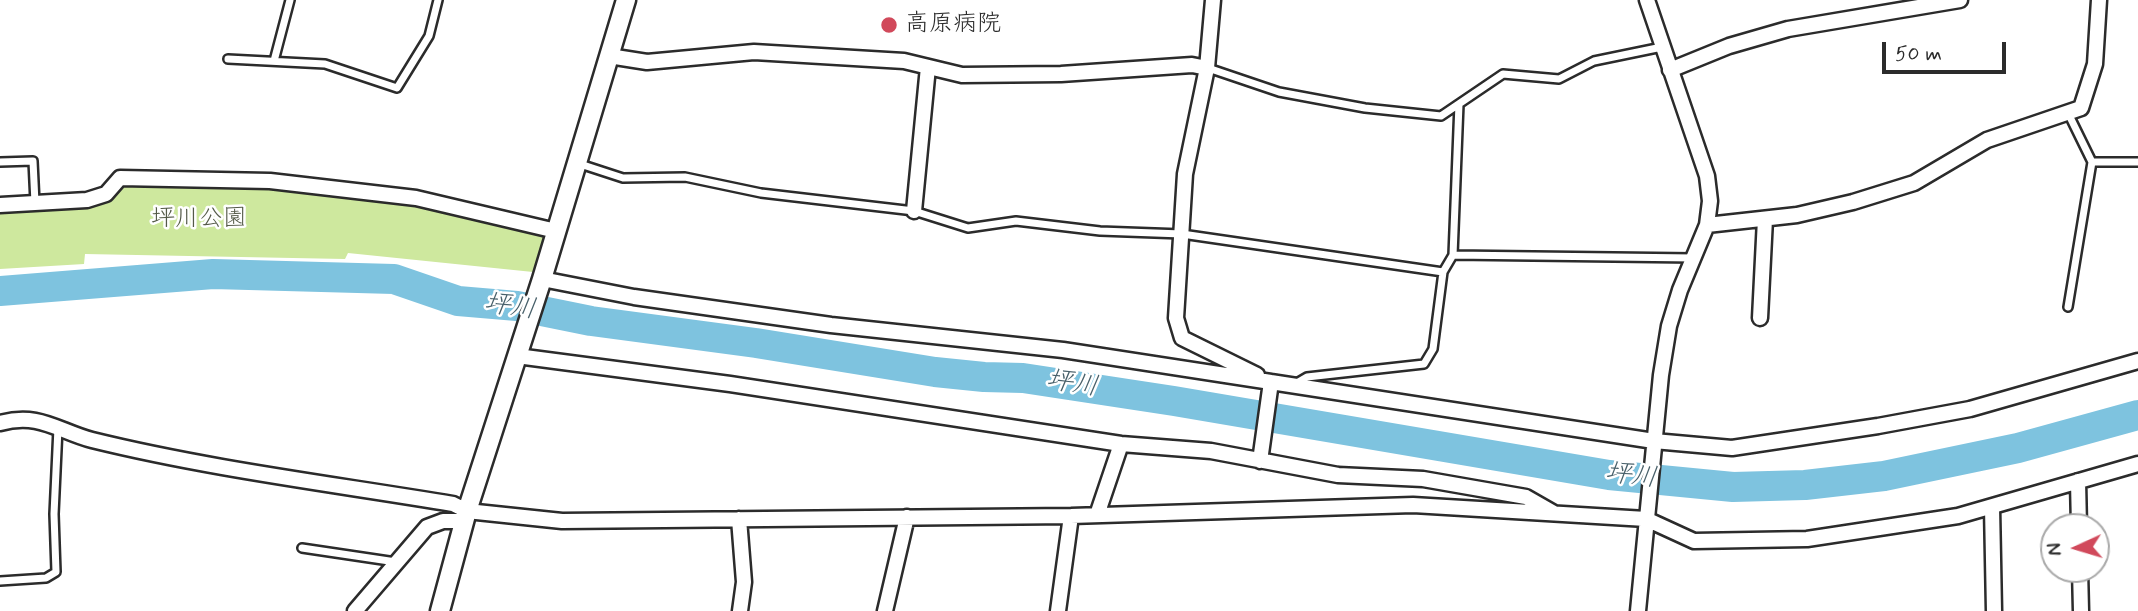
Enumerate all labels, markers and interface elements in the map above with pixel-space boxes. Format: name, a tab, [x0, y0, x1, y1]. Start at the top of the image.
place label: 高原病院	[905, 11, 1001, 39]
marker: 高原病院	[879, 15, 899, 35]
scale bar	[1886, 28, 2010, 72]
text: 50 m	[1895, 40, 1942, 68]
park label: 坪川公園	[151, 206, 247, 234]
water label: 坪川	[482, 289, 538, 327]
water label: 坪川	[1044, 366, 1100, 404]
water label: 坪川	[1603, 458, 1659, 496]
north arrow	[2040, 513, 2110, 583]
text: N	[2043, 542, 2068, 557]

